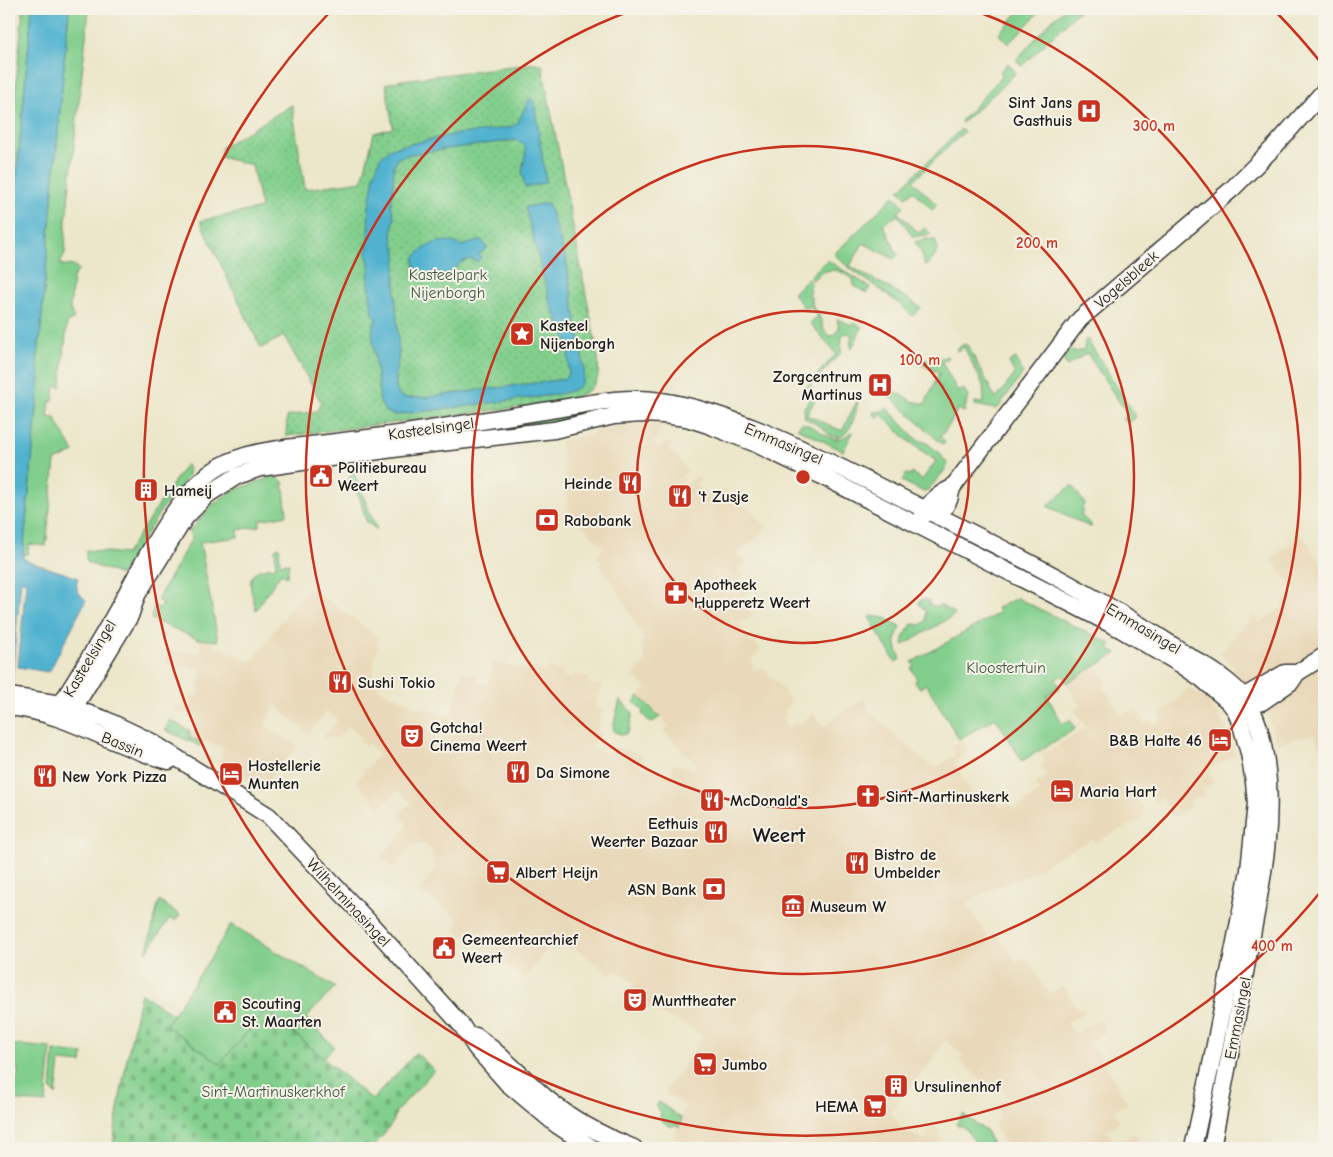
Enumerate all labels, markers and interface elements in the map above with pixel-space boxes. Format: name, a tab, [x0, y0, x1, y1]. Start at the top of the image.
place label: Sint Jans Gasthuis	[1009, 94, 1072, 130]
hospital icon: Sint Jans Gasthuis	[1076, 98, 1102, 124]
text: 300 m	[1133, 117, 1175, 135]
text: 200 m	[1016, 234, 1058, 252]
street label: Vogelsbleek	[1091, 247, 1162, 312]
park label: Kasteelpark Nijenborgh	[409, 266, 487, 302]
place label: Kasteel Nijenborgh	[540, 317, 615, 353]
place icon: Kasteel Nijenborgh	[509, 321, 535, 347]
text: 100 m	[900, 351, 940, 369]
place label: Zorgcentrum Martinus	[773, 368, 862, 404]
hospital icon: Zorgcentrum Martinus	[867, 372, 893, 398]
street label: Kasteelsingel	[387, 414, 475, 444]
street label: Emmasingel	[742, 419, 826, 469]
place label: Politiebureau Weert	[338, 459, 427, 495]
public building icon: Politiebureau Weert	[308, 463, 334, 489]
centre of rings	[794, 468, 812, 486]
restaurant icon: Heinde	[617, 470, 643, 496]
place label: Heinde	[564, 475, 612, 493]
building icon: Hameij	[133, 477, 159, 503]
place label: Hameij	[164, 482, 212, 500]
restaurant icon: 't Zusje	[667, 483, 693, 509]
place label: 't Zusje	[698, 488, 749, 506]
bank icon: Rabobank	[534, 507, 560, 533]
place label: Rabobank	[564, 512, 631, 530]
place label: Apotheek Hupperetz Weert	[694, 576, 811, 612]
pharmacy icon: Apotheek Hupperetz Weert	[663, 580, 689, 606]
street label: Emmasingel	[1103, 600, 1184, 658]
street label: Kasteelsingel	[60, 617, 120, 700]
park label: Kloostertuin	[966, 659, 1046, 677]
restaurant icon: Sushi Tokio	[327, 669, 353, 695]
place label: Sushi Tokio	[358, 674, 435, 692]
place label: Gotcha! Cinema Weert	[430, 719, 528, 755]
theatre icon: Gotcha! Cinema Weert	[399, 723, 425, 749]
hotel icon: B&B Halte 46	[1207, 727, 1233, 753]
street label: Bassin	[99, 728, 146, 762]
place label: B&B Halte 46	[1109, 732, 1202, 750]
place label: Hostellerie Munten	[248, 757, 321, 793]
restaurant icon: Da Simone	[505, 759, 531, 785]
hotel icon: Hostellerie Munten	[218, 761, 244, 787]
restaurant icon: New York Pizza	[32, 763, 58, 789]
place label: Da Simone	[536, 764, 610, 782]
place label: New York Pizza	[62, 768, 167, 786]
hotel icon: Maria Hart	[1049, 778, 1075, 804]
church icon: Sint-Martinuskerk	[855, 783, 881, 809]
place label: Maria Hart	[1080, 783, 1157, 801]
restaurant icon: McDonald's	[699, 787, 725, 813]
place label: Sint-Martinuskerk	[886, 788, 1009, 806]
place label: McDonald's	[730, 792, 808, 810]
place label: Eethuis Weerter Bazaar	[591, 815, 699, 851]
restaurant icon: Eethuis Weerter Bazaar	[703, 819, 729, 845]
district label: Weert	[753, 823, 806, 847]
place label: Bistro de Umbelder	[874, 846, 941, 882]
restaurant icon: Bistro de Umbelder	[844, 850, 870, 876]
street label: Wilhelminasingel	[303, 855, 394, 951]
supermarket icon: Albert Heijn	[485, 859, 511, 885]
place label: Albert Heijn	[516, 864, 598, 882]
bank icon: ASN Bank	[701, 876, 727, 902]
place label: ASN Bank	[628, 881, 696, 899]
museum icon: Museum W	[780, 893, 806, 919]
place label: Museum W	[810, 898, 887, 916]
place label: Gemeentearchief Weert	[462, 931, 579, 967]
public building icon: Gemeentearchief Weert	[431, 935, 457, 961]
text: 400 m	[1251, 937, 1293, 955]
street label: Emmasingel	[1221, 975, 1255, 1061]
theatre icon: Munttheater	[622, 987, 648, 1013]
place label: Munttheater	[652, 992, 737, 1010]
place label: Scouting St. Maarten	[242, 995, 322, 1031]
public building icon: Scouting St. Maarten	[212, 999, 238, 1025]
supermarket icon: Jumbo	[692, 1051, 718, 1077]
place label: Jumbo	[722, 1056, 767, 1074]
building icon: Ursulinenhof	[883, 1073, 909, 1099]
place label: Ursulinenhof	[914, 1078, 1002, 1096]
park label: Sint-Martinuskerkhof	[201, 1083, 346, 1101]
supermarket icon: HEMA	[862, 1093, 888, 1119]
place label: HEMA	[815, 1098, 858, 1116]

